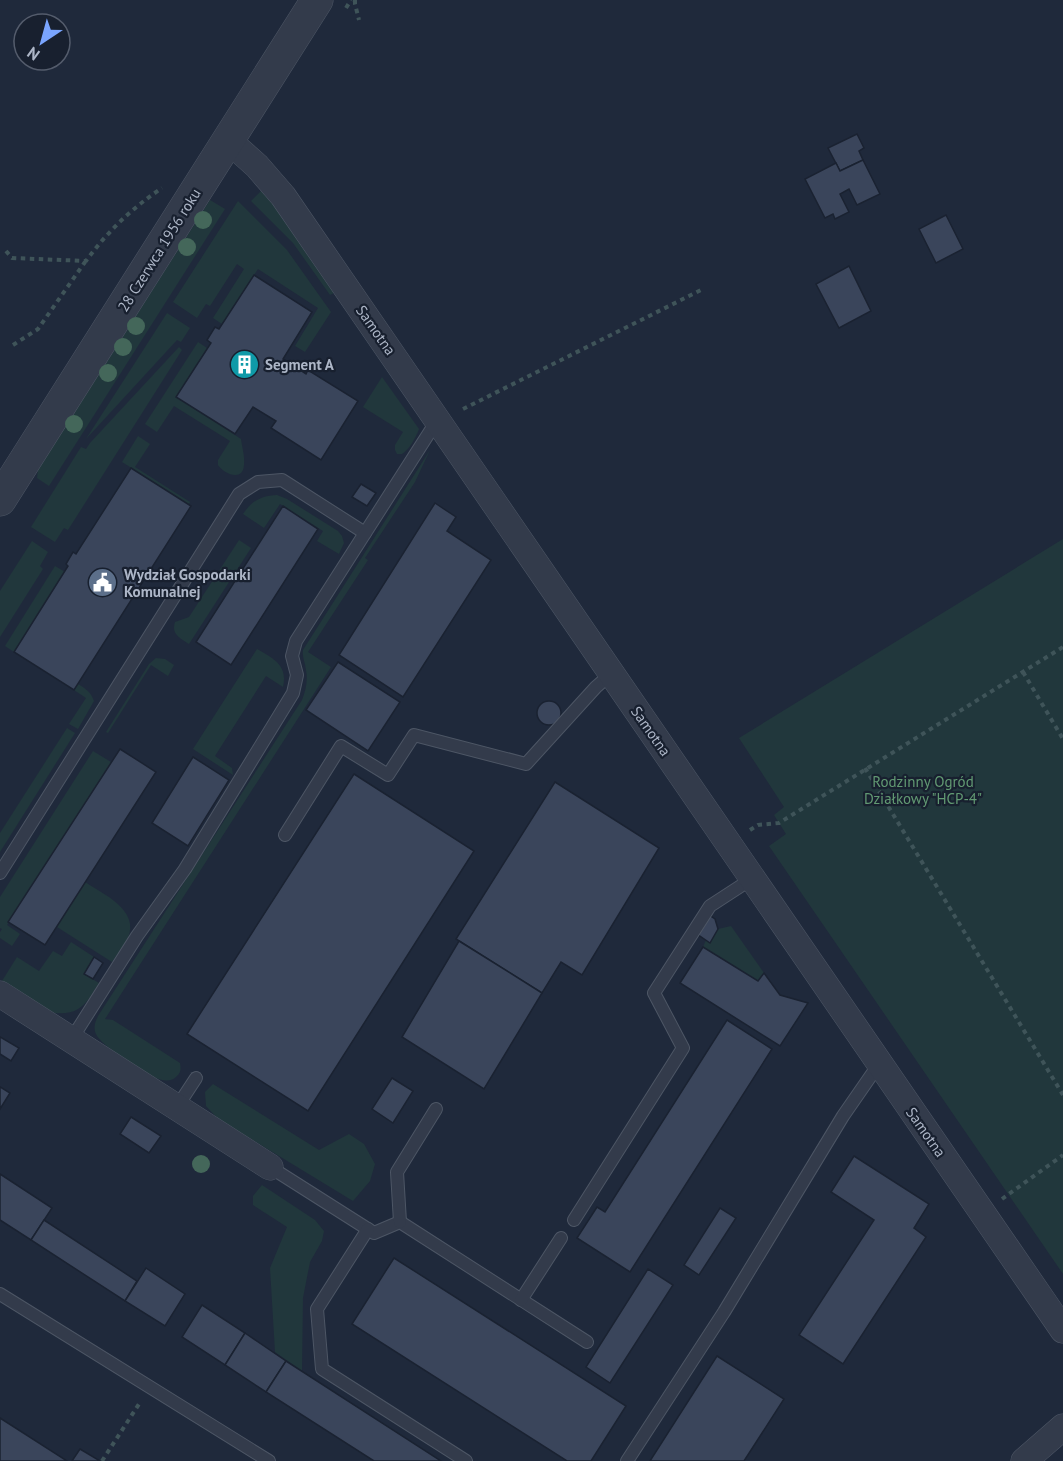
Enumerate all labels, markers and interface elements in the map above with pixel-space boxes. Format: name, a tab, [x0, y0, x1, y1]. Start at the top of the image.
north arrow	[12, 12, 72, 72]
text: N	[23, 43, 43, 65]
street label: 28 Czerwca 1956 roku	[113, 185, 205, 315]
street label: Samotna	[352, 301, 400, 359]
building icon: Segment A	[228, 348, 260, 380]
place label: Segment A	[265, 355, 335, 374]
place label: Wydział Gospodarki Komunalnej	[124, 565, 251, 601]
public building icon: Wydział Gospodarki Komunalnej	[87, 567, 119, 599]
street label: Samotna	[627, 702, 675, 760]
park label: Rodzinny Ogród Działkowy "HCP-4"	[864, 772, 982, 808]
street label: Samotna	[902, 1103, 950, 1161]

